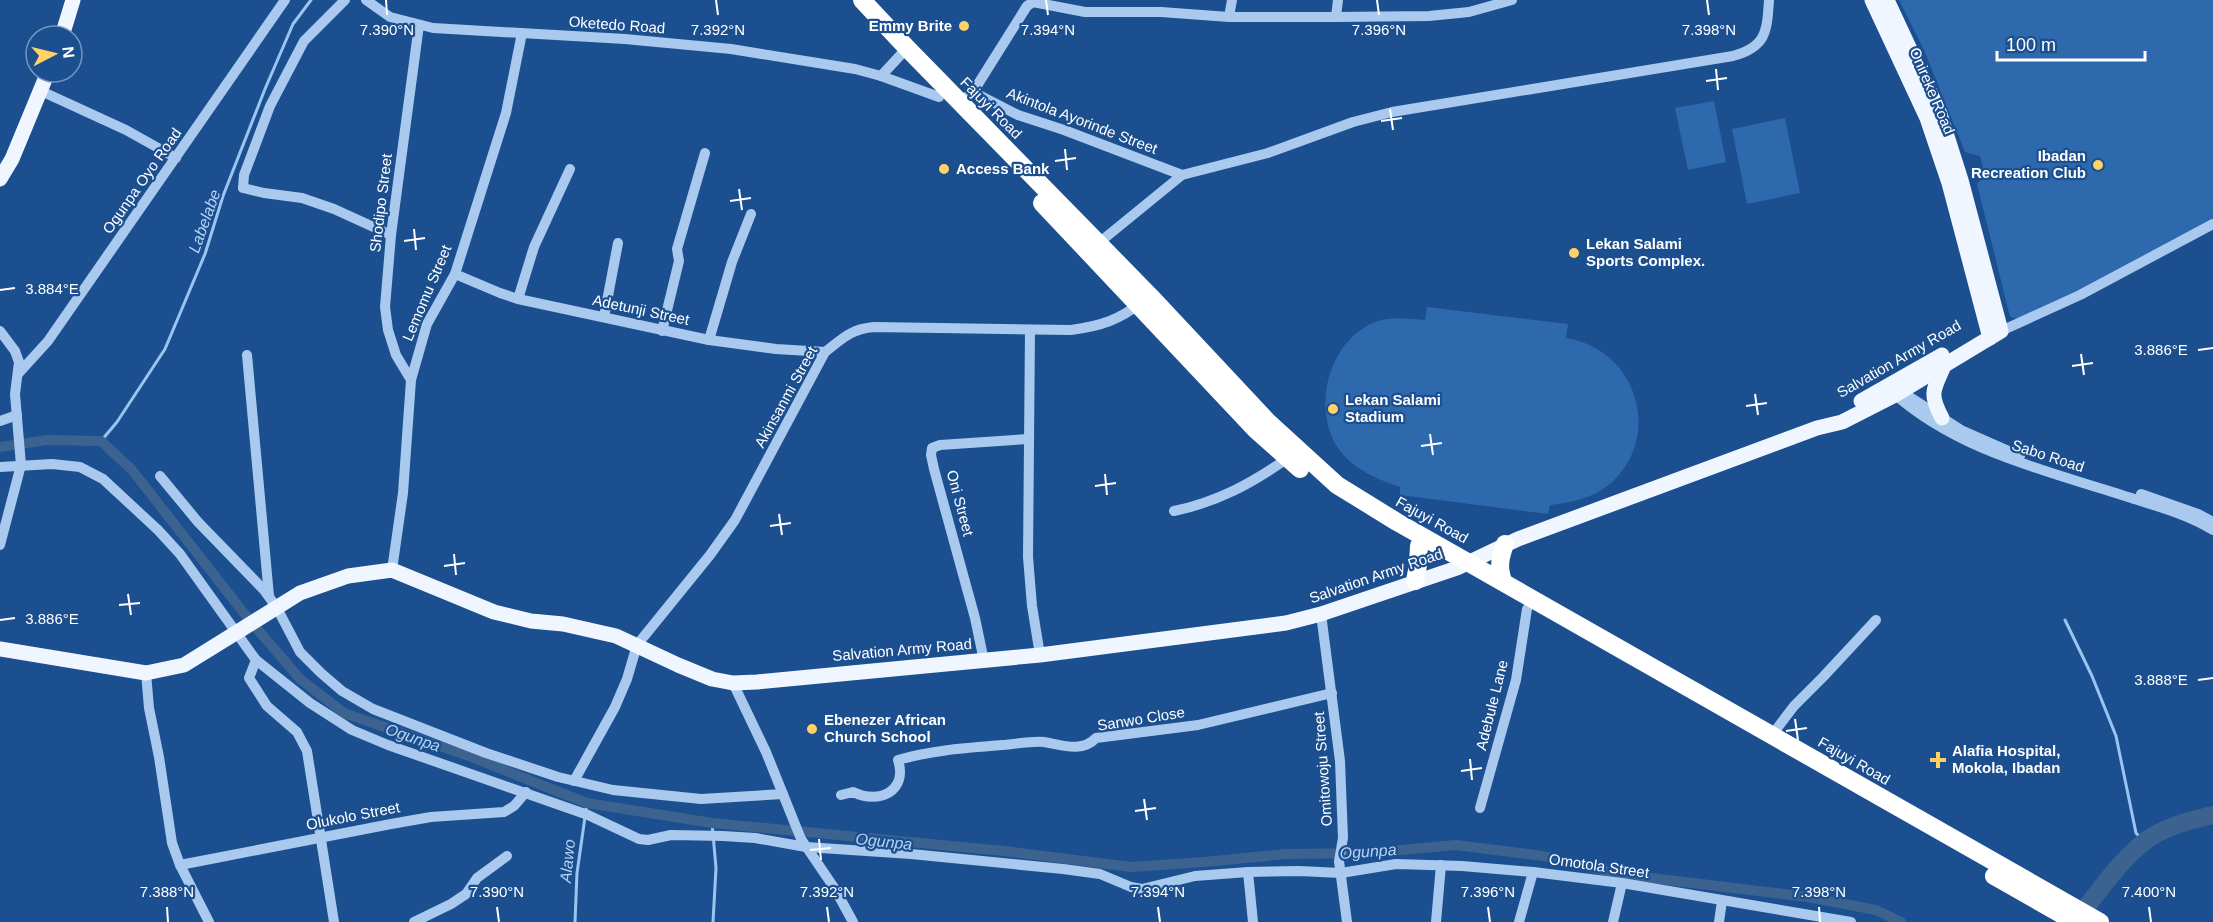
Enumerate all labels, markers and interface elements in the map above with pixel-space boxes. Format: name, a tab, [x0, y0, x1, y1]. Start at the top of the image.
street label: Oketedo Road	[568, 13, 666, 36]
place label: Emmy Brite	[869, 17, 952, 34]
marker: Emmy Brite	[957, 19, 971, 33]
text: 7.390°N	[360, 21, 414, 38]
text: 7.392°N	[691, 21, 745, 38]
text: 7.394°N	[1021, 21, 1075, 38]
text: 7.396°N	[1352, 21, 1406, 38]
text: 7.398°N	[1682, 21, 1736, 38]
north arrow	[24, 24, 84, 84]
scale bar	[1997, 24, 2146, 62]
text: 100 m	[2006, 35, 2056, 55]
text: N	[59, 45, 78, 59]
street label: Onireke Road	[1907, 45, 1958, 137]
street label: Fajuyi Road	[957, 73, 1026, 142]
street label: Akintola Ayorinde Street	[1005, 84, 1161, 157]
street label: Ogunpa Oyo Road	[99, 125, 184, 237]
place label: Ibadan Recreation Club	[1971, 147, 2086, 181]
street label: Shodipo Street	[366, 152, 395, 253]
marker: Ibadan Recreation Club	[2091, 158, 2105, 172]
place label: Access Bank	[956, 160, 1050, 177]
marker: Access Bank	[937, 162, 951, 176]
water label: Labelabe	[185, 187, 224, 255]
place label: Lekan Salami Sports Complex.	[1586, 235, 1705, 269]
street label: Lemomu Street	[399, 242, 455, 343]
marker: Lekan Salami Sports Complex.	[1567, 246, 1581, 260]
text: 3.884°E	[25, 280, 79, 297]
street label: Adetunji Street	[591, 291, 692, 328]
street label: Salvation Army Road	[1834, 316, 1964, 401]
text: 3.886°E	[2134, 341, 2188, 358]
street label: Akinsanmi Street	[751, 342, 821, 450]
place label: Lekan Salami Stadium	[1345, 391, 1441, 425]
marker: Lekan Salami Stadium	[1326, 402, 1340, 416]
street label: Sabo Road	[2010, 436, 2086, 475]
street label: Oni Street	[944, 468, 978, 538]
street label: Fajuyi Road	[1393, 493, 1471, 546]
street label: Salvation Army Road	[1307, 545, 1445, 606]
text: 3.886°E	[25, 610, 79, 627]
street label: Salvation Army Road	[831, 635, 972, 664]
street label: Adebule Lane	[1472, 658, 1511, 752]
text: 3.888°E	[2134, 671, 2188, 688]
street label: Sanwo Close	[1096, 703, 1186, 734]
street label: Omitowoju Street	[1310, 710, 1335, 827]
place label: Ebenezer African Church School	[824, 711, 946, 745]
water label: Ogunpa	[383, 720, 443, 755]
marker: Ebenezer African Church School	[805, 722, 819, 736]
street label: Fajuyi Road	[1815, 733, 1893, 788]
place label: Alafia Hospital, Mokola, Ibadan	[1952, 742, 2060, 776]
marker: Alafia Hospital, Mokola, Ibadan	[1929, 751, 1947, 769]
street label: Olukolo Street	[305, 798, 402, 833]
water label: Ogunpa	[855, 830, 913, 853]
water label: Alawo	[557, 838, 578, 885]
water label: Ogunpa	[1339, 841, 1397, 862]
street label: Omotola Street	[1548, 850, 1651, 881]
text: 7.388°N	[140, 883, 194, 900]
text: 7.390°N	[470, 883, 524, 900]
text: 7.392°N	[800, 883, 854, 900]
text: 7.394°N	[1131, 883, 1185, 900]
text: 7.396°N	[1461, 883, 1515, 900]
text: 7.398°N	[1792, 883, 1846, 900]
text: 7.400°N	[2122, 883, 2176, 900]

